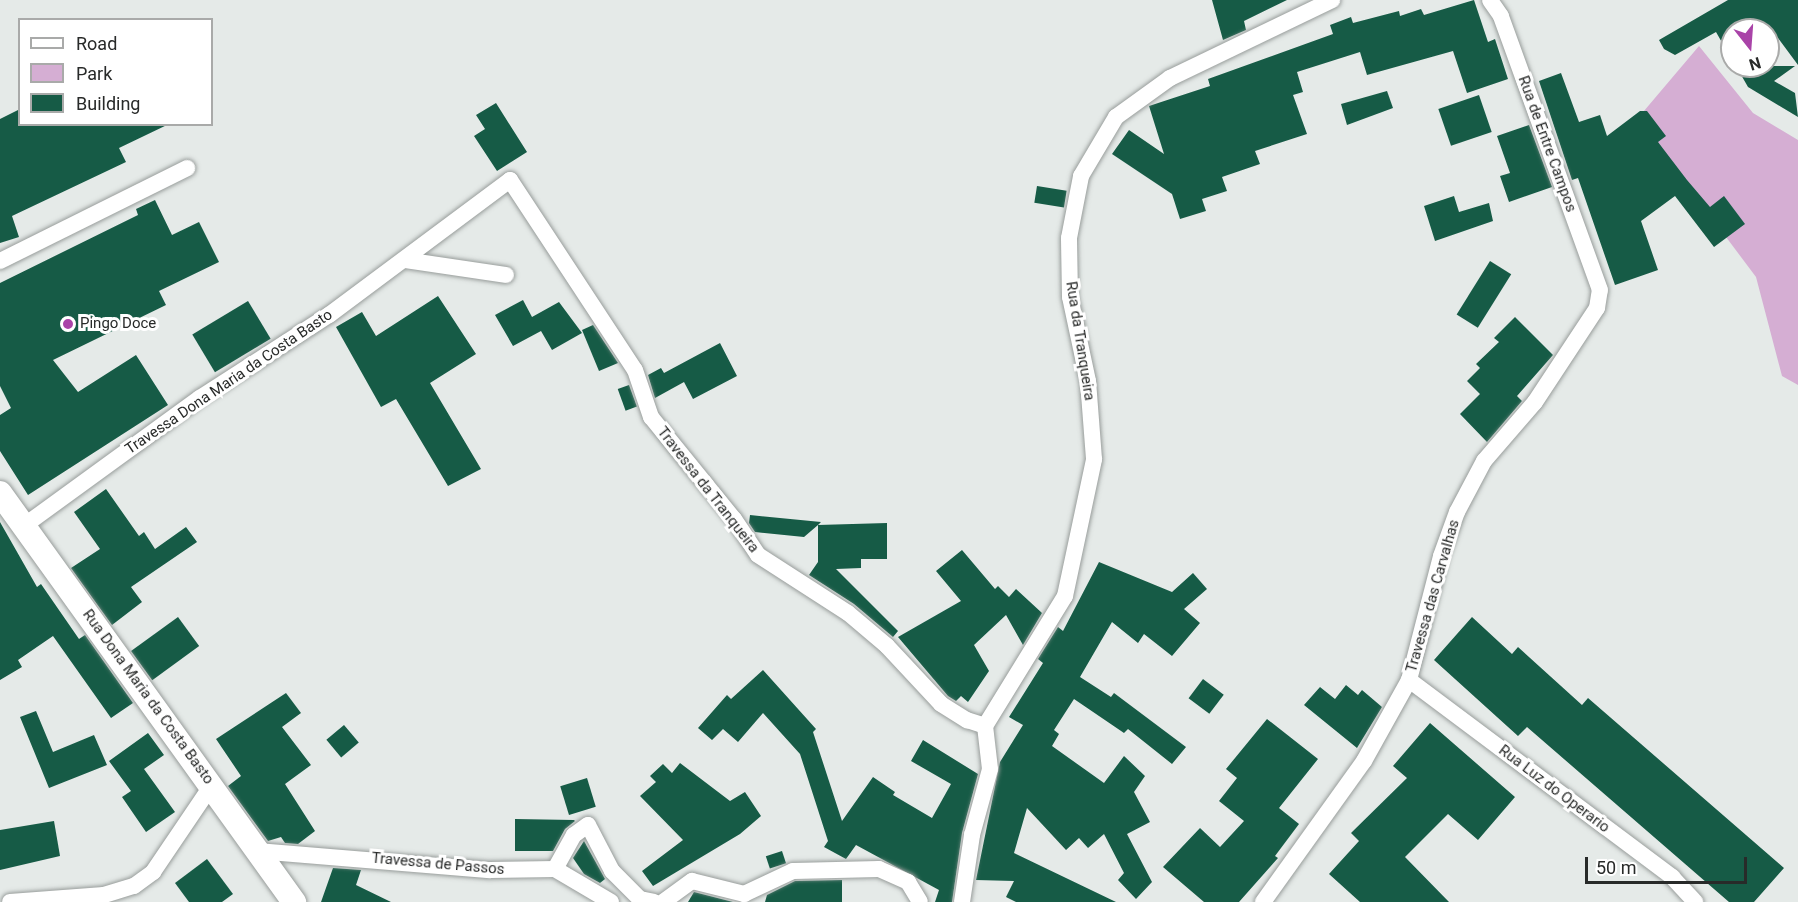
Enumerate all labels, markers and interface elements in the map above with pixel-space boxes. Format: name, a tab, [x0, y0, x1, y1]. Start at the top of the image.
legend	[18, 18, 213, 126]
north arrow	[1720, 18, 1780, 78]
text: Road	[76, 33, 117, 54]
text: N	[1747, 53, 1763, 75]
text: Park	[76, 63, 112, 84]
street label: Rua de Entre Campos	[1514, 73, 1580, 215]
text: Building	[76, 93, 140, 114]
street label: Rua da Tranqueira	[1062, 280, 1098, 402]
street label: Travessa Dona Maria da Costa Basto	[122, 306, 336, 458]
place label: Pingo Doce	[80, 315, 156, 333]
marker: Pingo Doce	[61, 317, 75, 331]
street label: Travessa da Tranqueira	[653, 423, 763, 557]
street label: Travessa das Carvalhas	[1403, 518, 1463, 674]
street label: Rua Dona Maria da Costa Basto	[79, 606, 217, 788]
street label: Rua Luz do Operario	[1495, 741, 1613, 837]
scale bar	[1588, 845, 1750, 883]
street label: Travessa de Passos	[371, 849, 505, 879]
text: 50 m	[1596, 857, 1636, 878]

